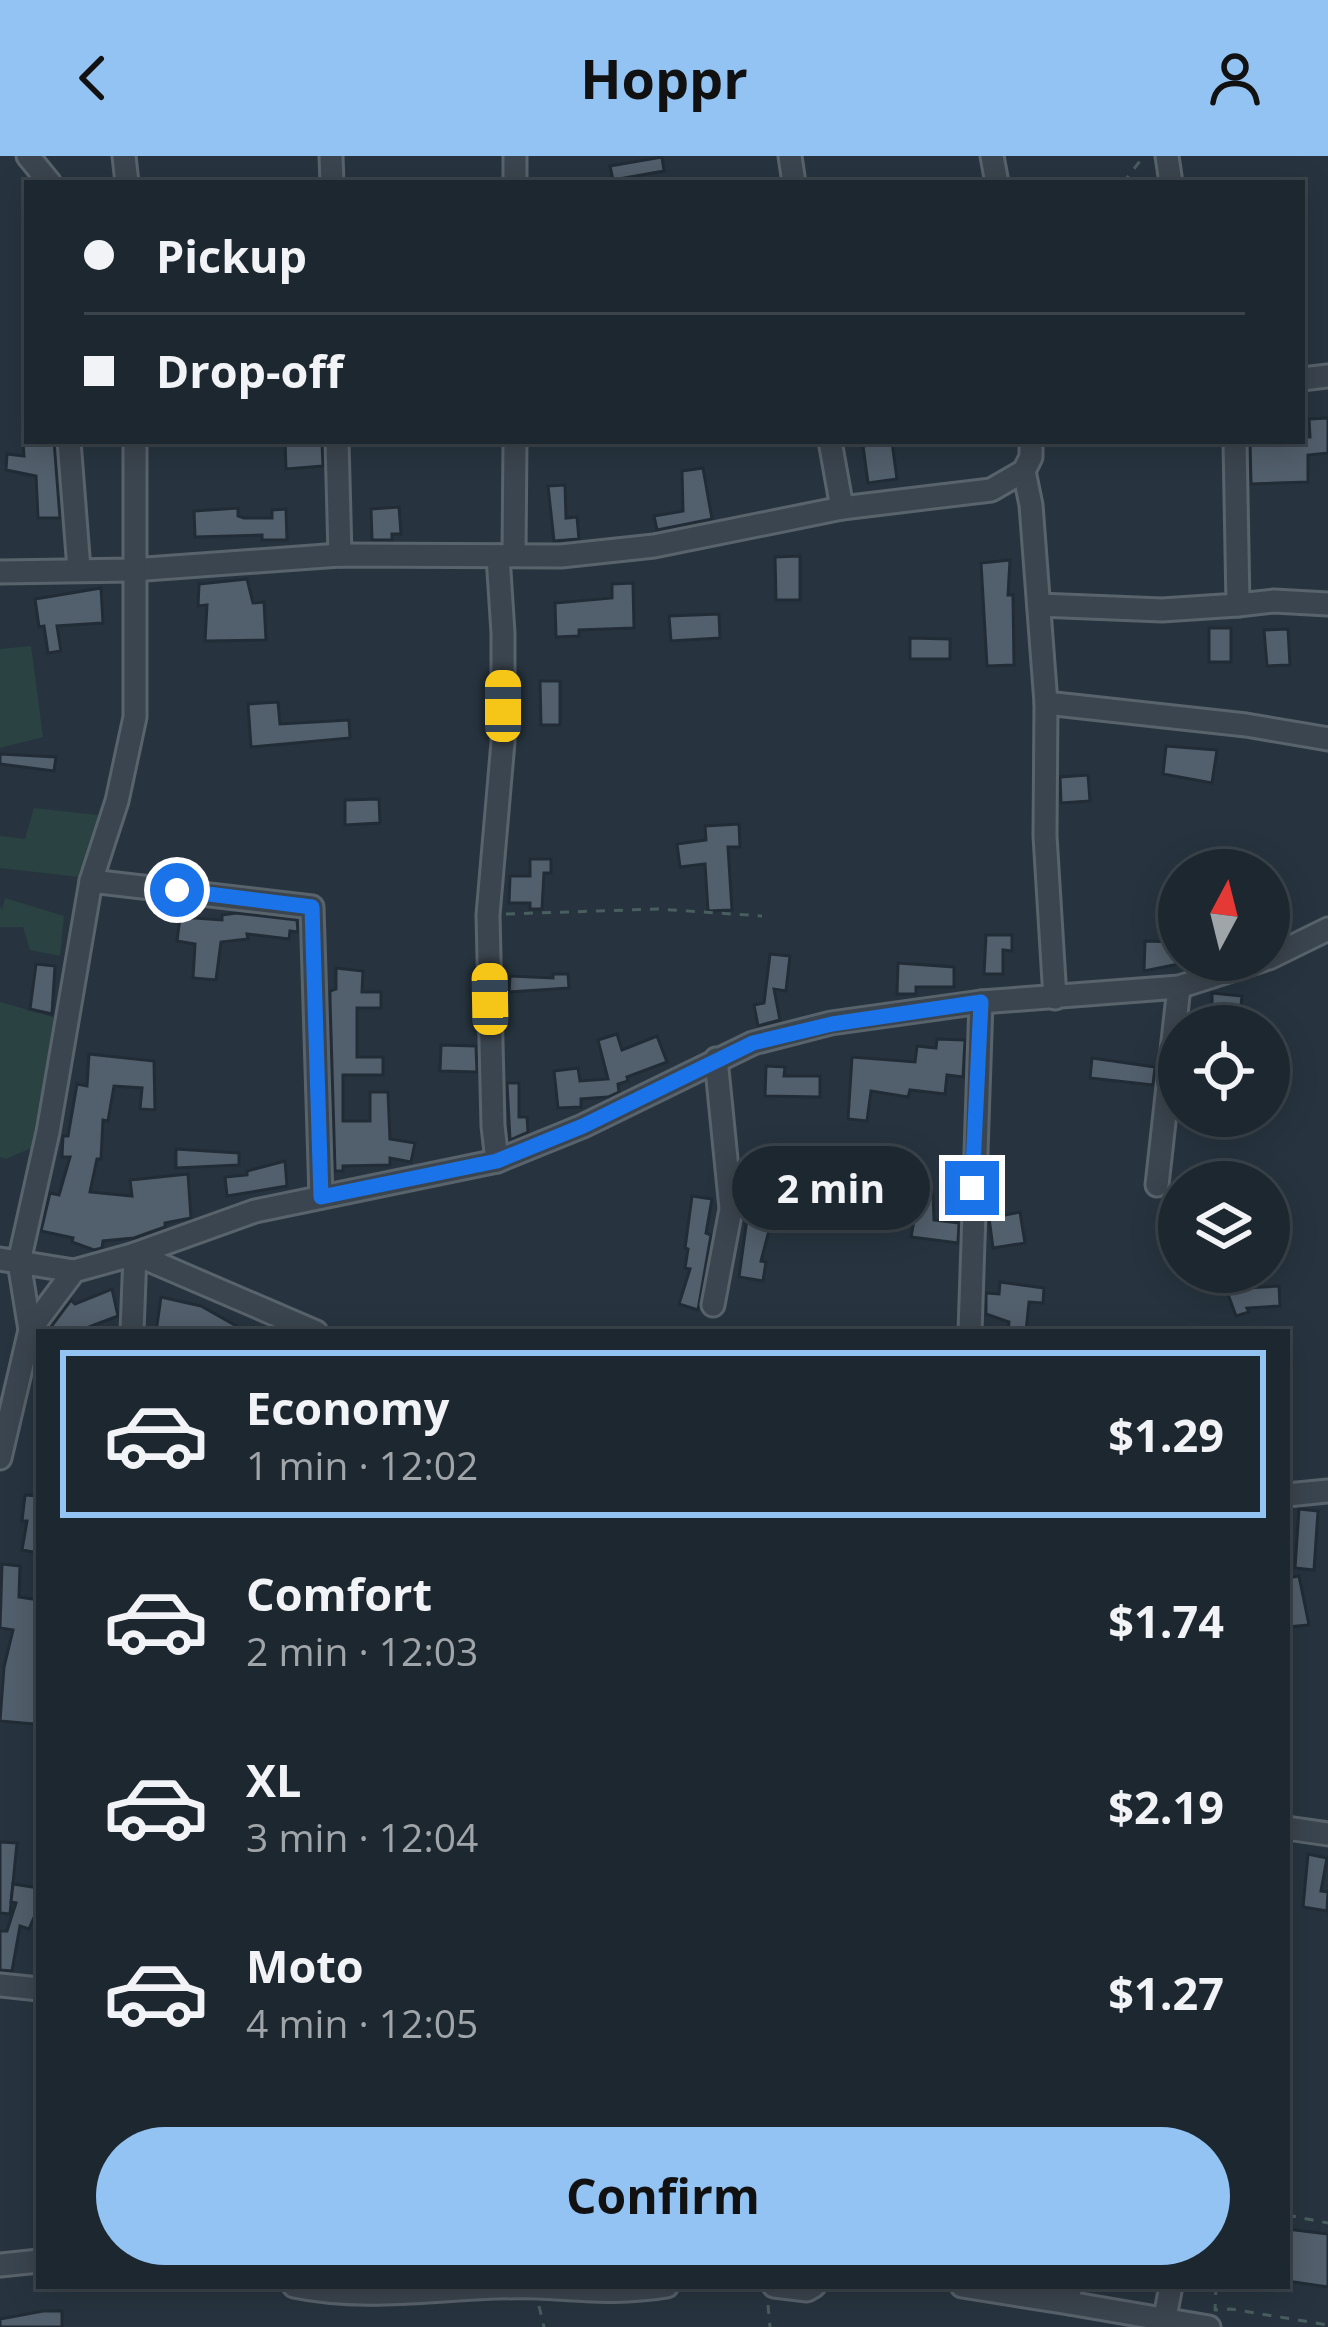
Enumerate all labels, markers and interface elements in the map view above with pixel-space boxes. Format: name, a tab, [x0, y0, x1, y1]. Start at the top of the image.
text: Hoppr	[580, 41, 748, 115]
icon: back	[60, 45, 126, 111]
icon: person	[1202, 45, 1268, 111]
text: Pickup	[156, 225, 307, 286]
text: Drop-off	[156, 340, 343, 401]
car	[485, 670, 521, 742]
north arrow	[1158, 849, 1290, 981]
map controls	[1158, 849, 1290, 1293]
route start	[150, 863, 204, 917]
car	[471, 963, 509, 1035]
button: locate	[1158, 1005, 1290, 1137]
callout: 2 min	[732, 1146, 930, 1230]
text: 2 min	[777, 1161, 885, 1214]
route end	[945, 1161, 999, 1215]
button: layers	[1158, 1161, 1290, 1293]
text: Economy	[246, 1377, 449, 1438]
icon: car	[102, 1380, 210, 1488]
text: $1.29	[1108, 1404, 1224, 1465]
text: 1 min · 12:02	[246, 1438, 478, 1491]
text: Comfort	[246, 1563, 432, 1624]
icon: car	[102, 1566, 210, 1674]
text: $1.74	[1108, 1590, 1224, 1651]
text: 2 min · 12:03	[246, 1624, 478, 1677]
text: XL	[246, 1749, 301, 1810]
icon: car	[102, 1752, 210, 1860]
text: $2.19	[1108, 1776, 1224, 1837]
text: 3 min · 12:04	[246, 1810, 478, 1863]
text: Moto	[246, 1935, 364, 1996]
icon: car	[102, 1938, 210, 2046]
text: $1.27	[1108, 1962, 1224, 2023]
text: 4 min · 12:05	[246, 1996, 478, 2049]
button: Confirm	[96, 2127, 1230, 2265]

